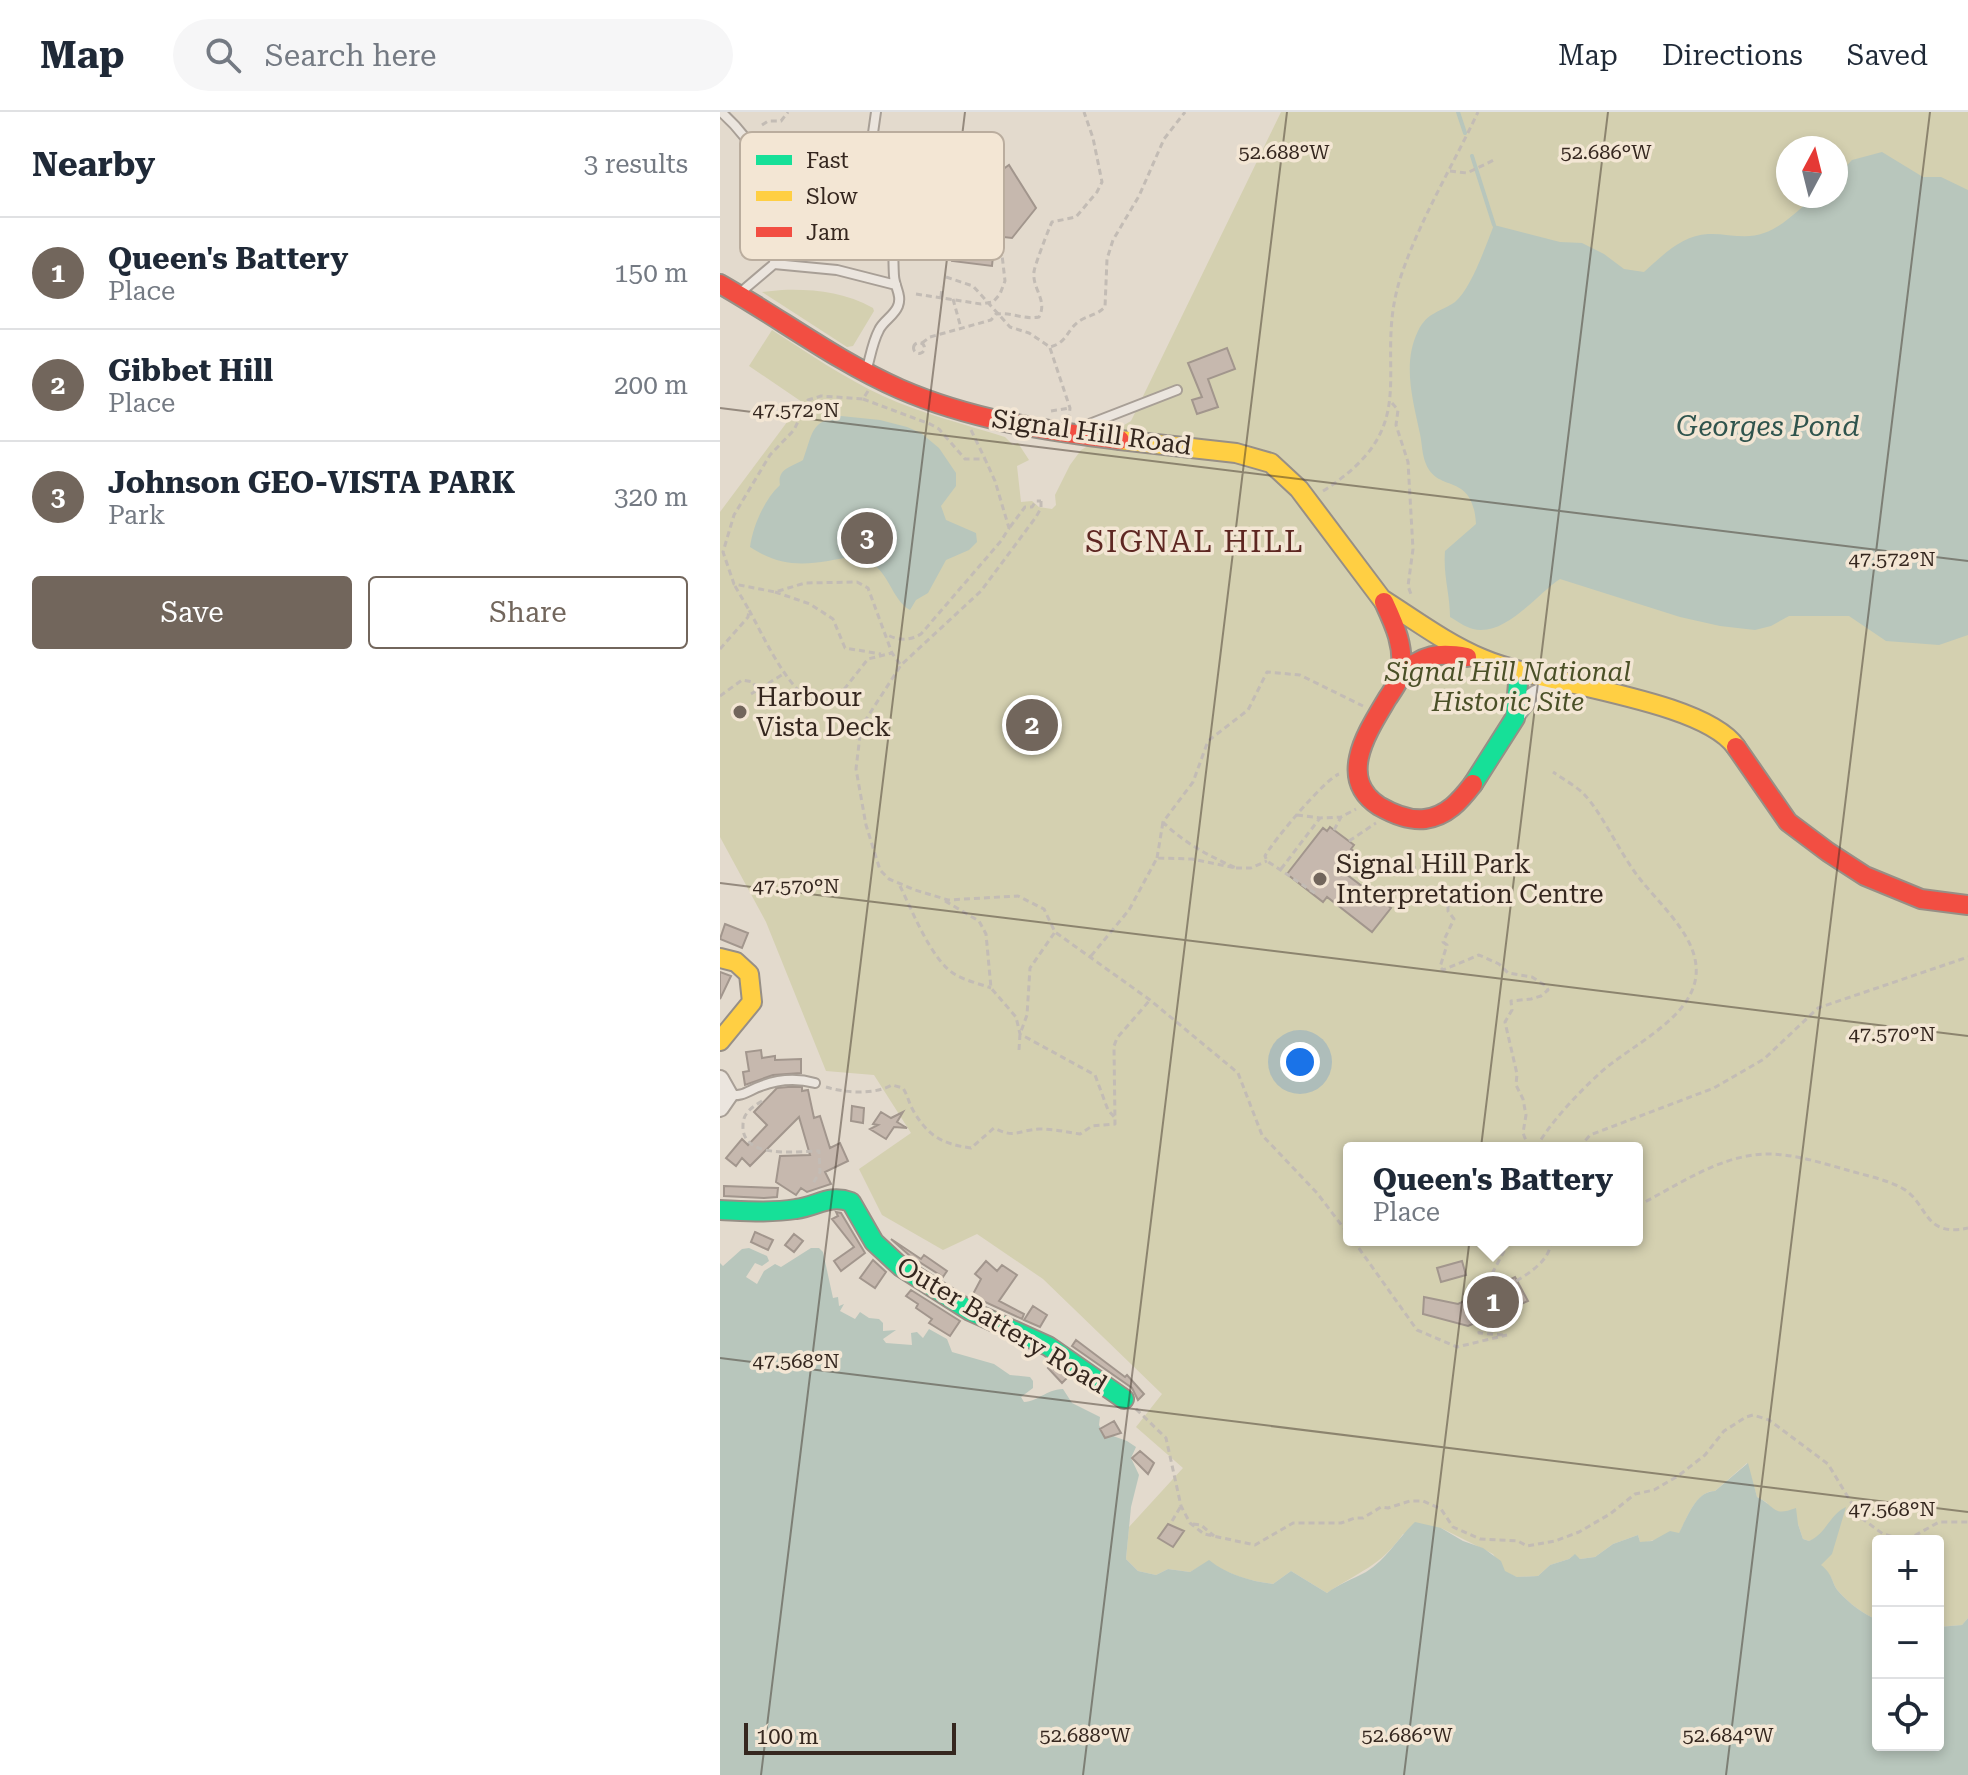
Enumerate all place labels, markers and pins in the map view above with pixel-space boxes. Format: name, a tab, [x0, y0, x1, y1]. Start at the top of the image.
pin: 3	[841, 508, 893, 568]
place label: Harbour Vista Deck	[756, 682, 891, 742]
pin: 2	[1006, 695, 1058, 755]
marker: Harbour Vista Deck	[731, 703, 749, 721]
place label: Signal Hill Park Interpretation Centre	[1336, 849, 1604, 909]
marker: Signal Hill Park Interpretation Centre	[1311, 870, 1329, 888]
pin: 1	[1467, 1272, 1519, 1332]

